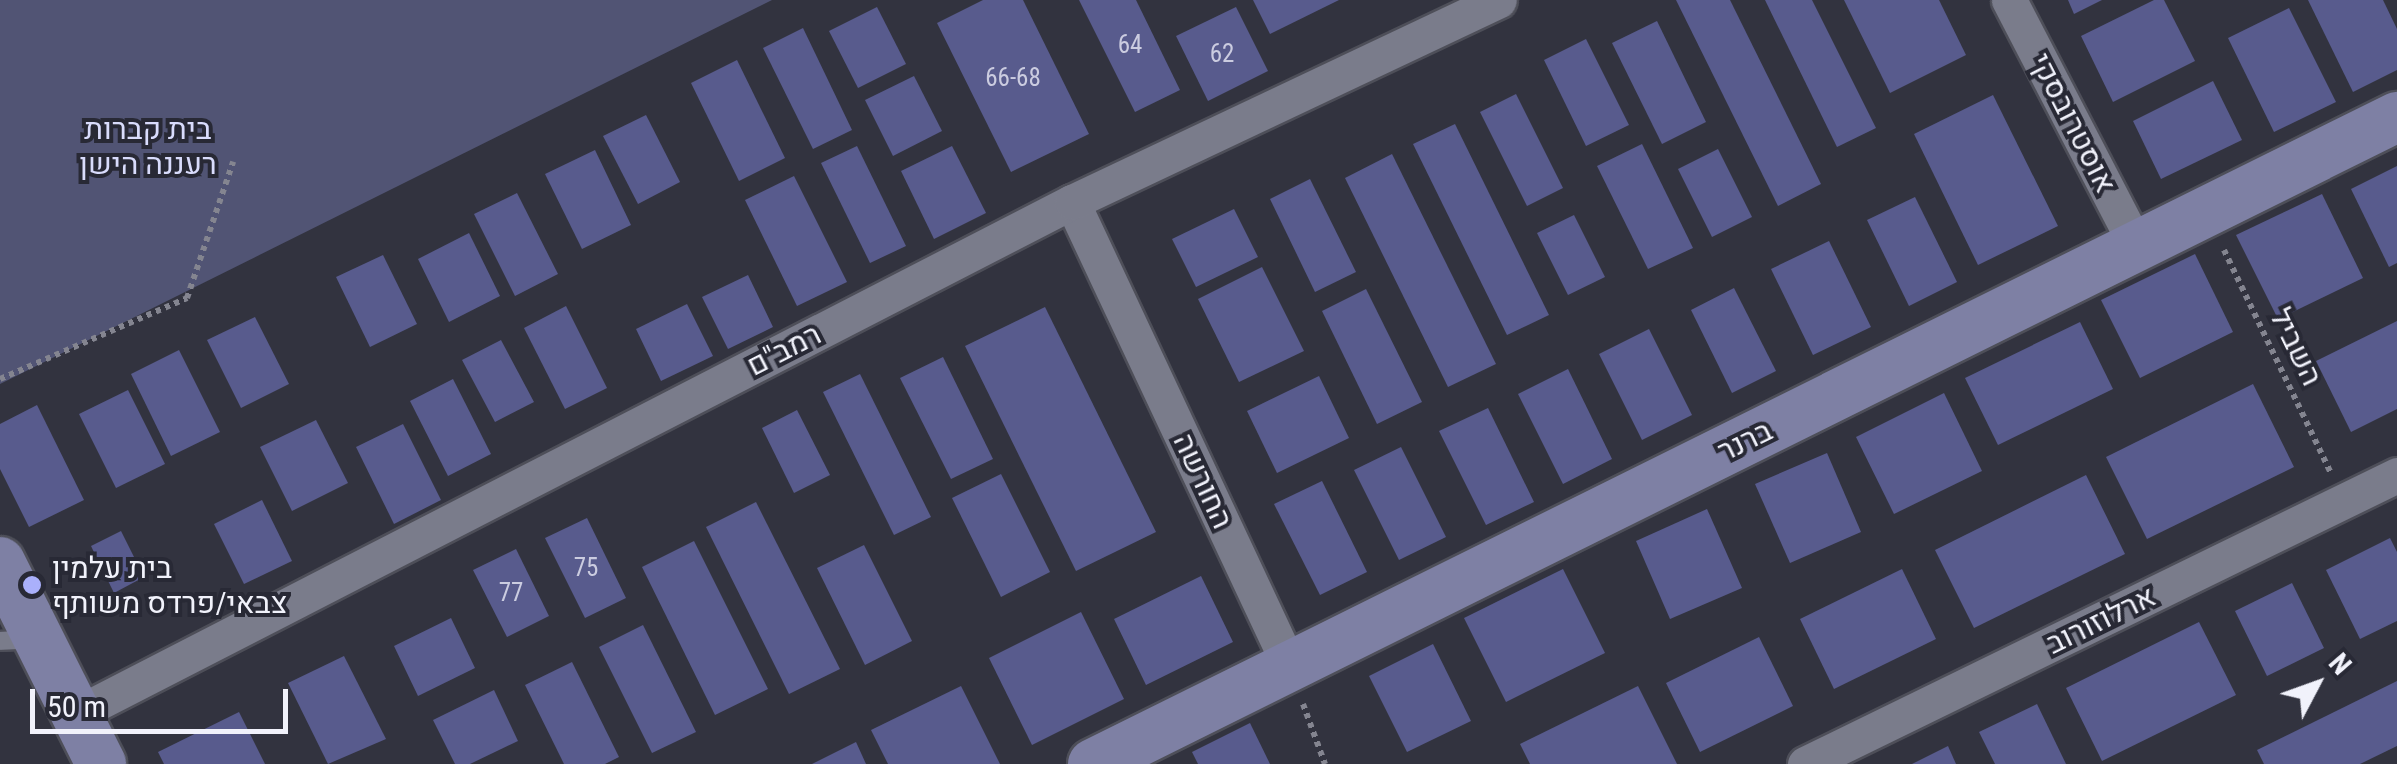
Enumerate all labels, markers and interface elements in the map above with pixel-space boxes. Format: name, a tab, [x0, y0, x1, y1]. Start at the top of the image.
house number: 64	[1118, 30, 1142, 60]
house number: 62	[1210, 39, 1234, 69]
street label: אוסטרובסקי	[2022, 47, 2124, 199]
house number: 66-68	[985, 63, 1041, 93]
park label: בית קברות רעננה הישן	[79, 111, 217, 182]
street label: השביל	[2262, 302, 2330, 392]
street label: רמב"ם	[741, 316, 827, 384]
street label: ברנר	[1712, 413, 1778, 469]
street label: החורשה	[1165, 428, 1241, 534]
place label: בית עלמין צבאי/פרדס משותף	[52, 550, 287, 620]
house number: 75	[574, 553, 598, 583]
marker: בית עלמין צבאי/פרדס משותף	[21, 574, 43, 596]
house number: 77	[499, 578, 523, 608]
street label: ארלוזורוב	[2041, 578, 2161, 662]
north arrow	[2267, 634, 2367, 734]
text: N	[2322, 647, 2358, 681]
scale bar	[35, 669, 292, 731]
text: 50 m	[47, 689, 106, 724]

